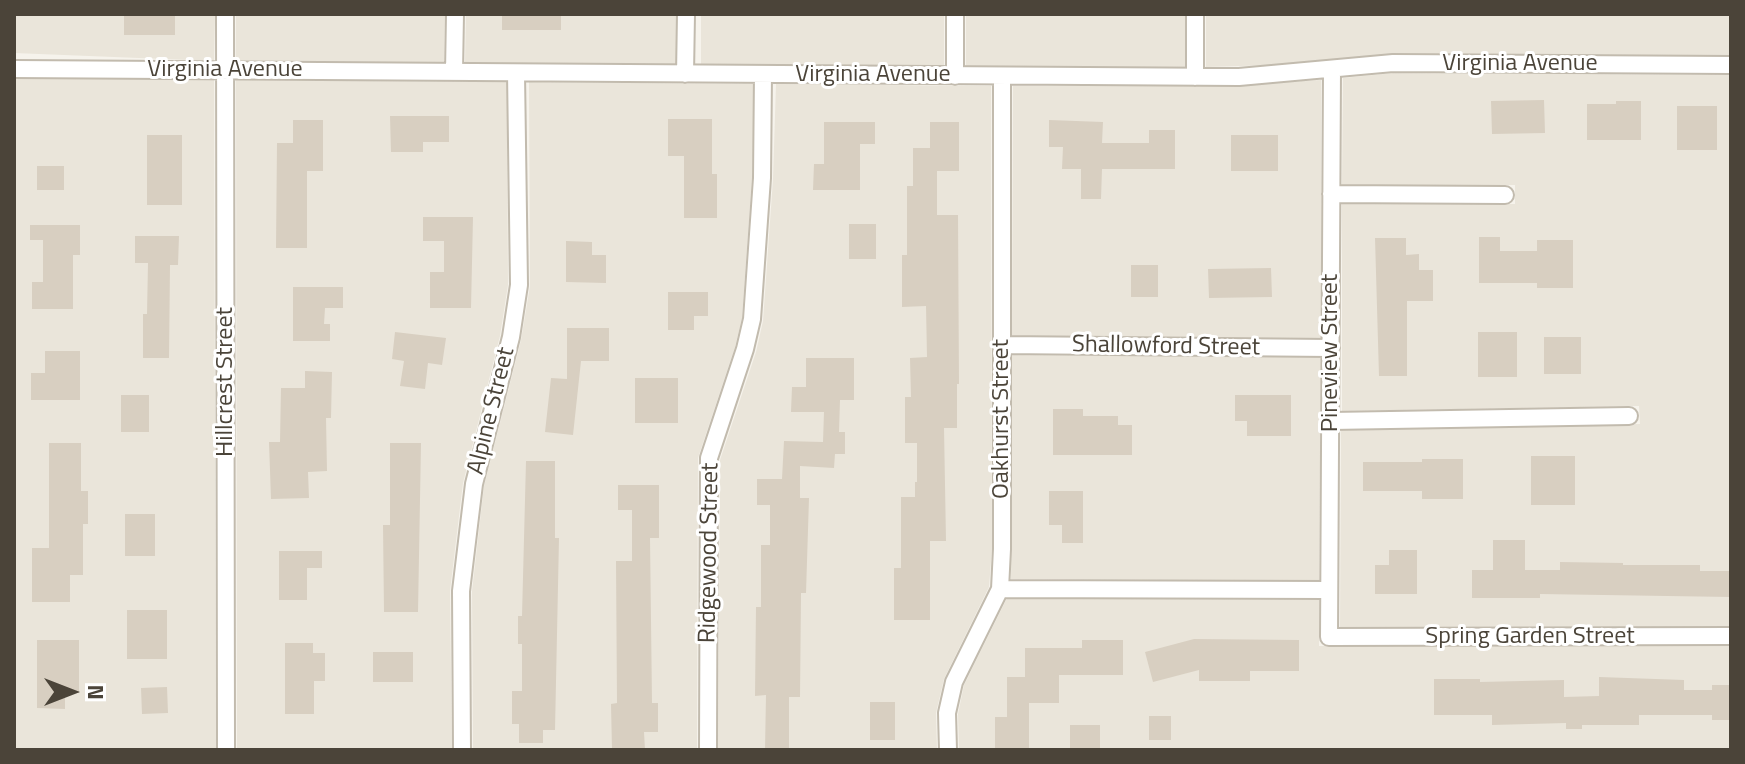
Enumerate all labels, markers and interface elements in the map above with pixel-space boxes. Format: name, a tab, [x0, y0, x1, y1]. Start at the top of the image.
street label: Virginia Avenue	[1442, 50, 1598, 78]
street label: Virginia Avenue	[147, 56, 303, 84]
street label: Virginia Avenue	[795, 61, 951, 89]
street label: Pineview Street	[1317, 274, 1345, 432]
street label: Hillcrest Street	[212, 307, 240, 457]
street label: Shallowford Street	[1072, 331, 1260, 363]
street label: Oakhurst Street	[988, 339, 1016, 499]
street label: Alpine Street	[462, 344, 522, 478]
street label: Ridgewood Street	[694, 463, 726, 643]
street label: Spring Garden Street	[1425, 623, 1635, 651]
north arrow	[32, 652, 112, 732]
text: N	[79, 684, 113, 700]

